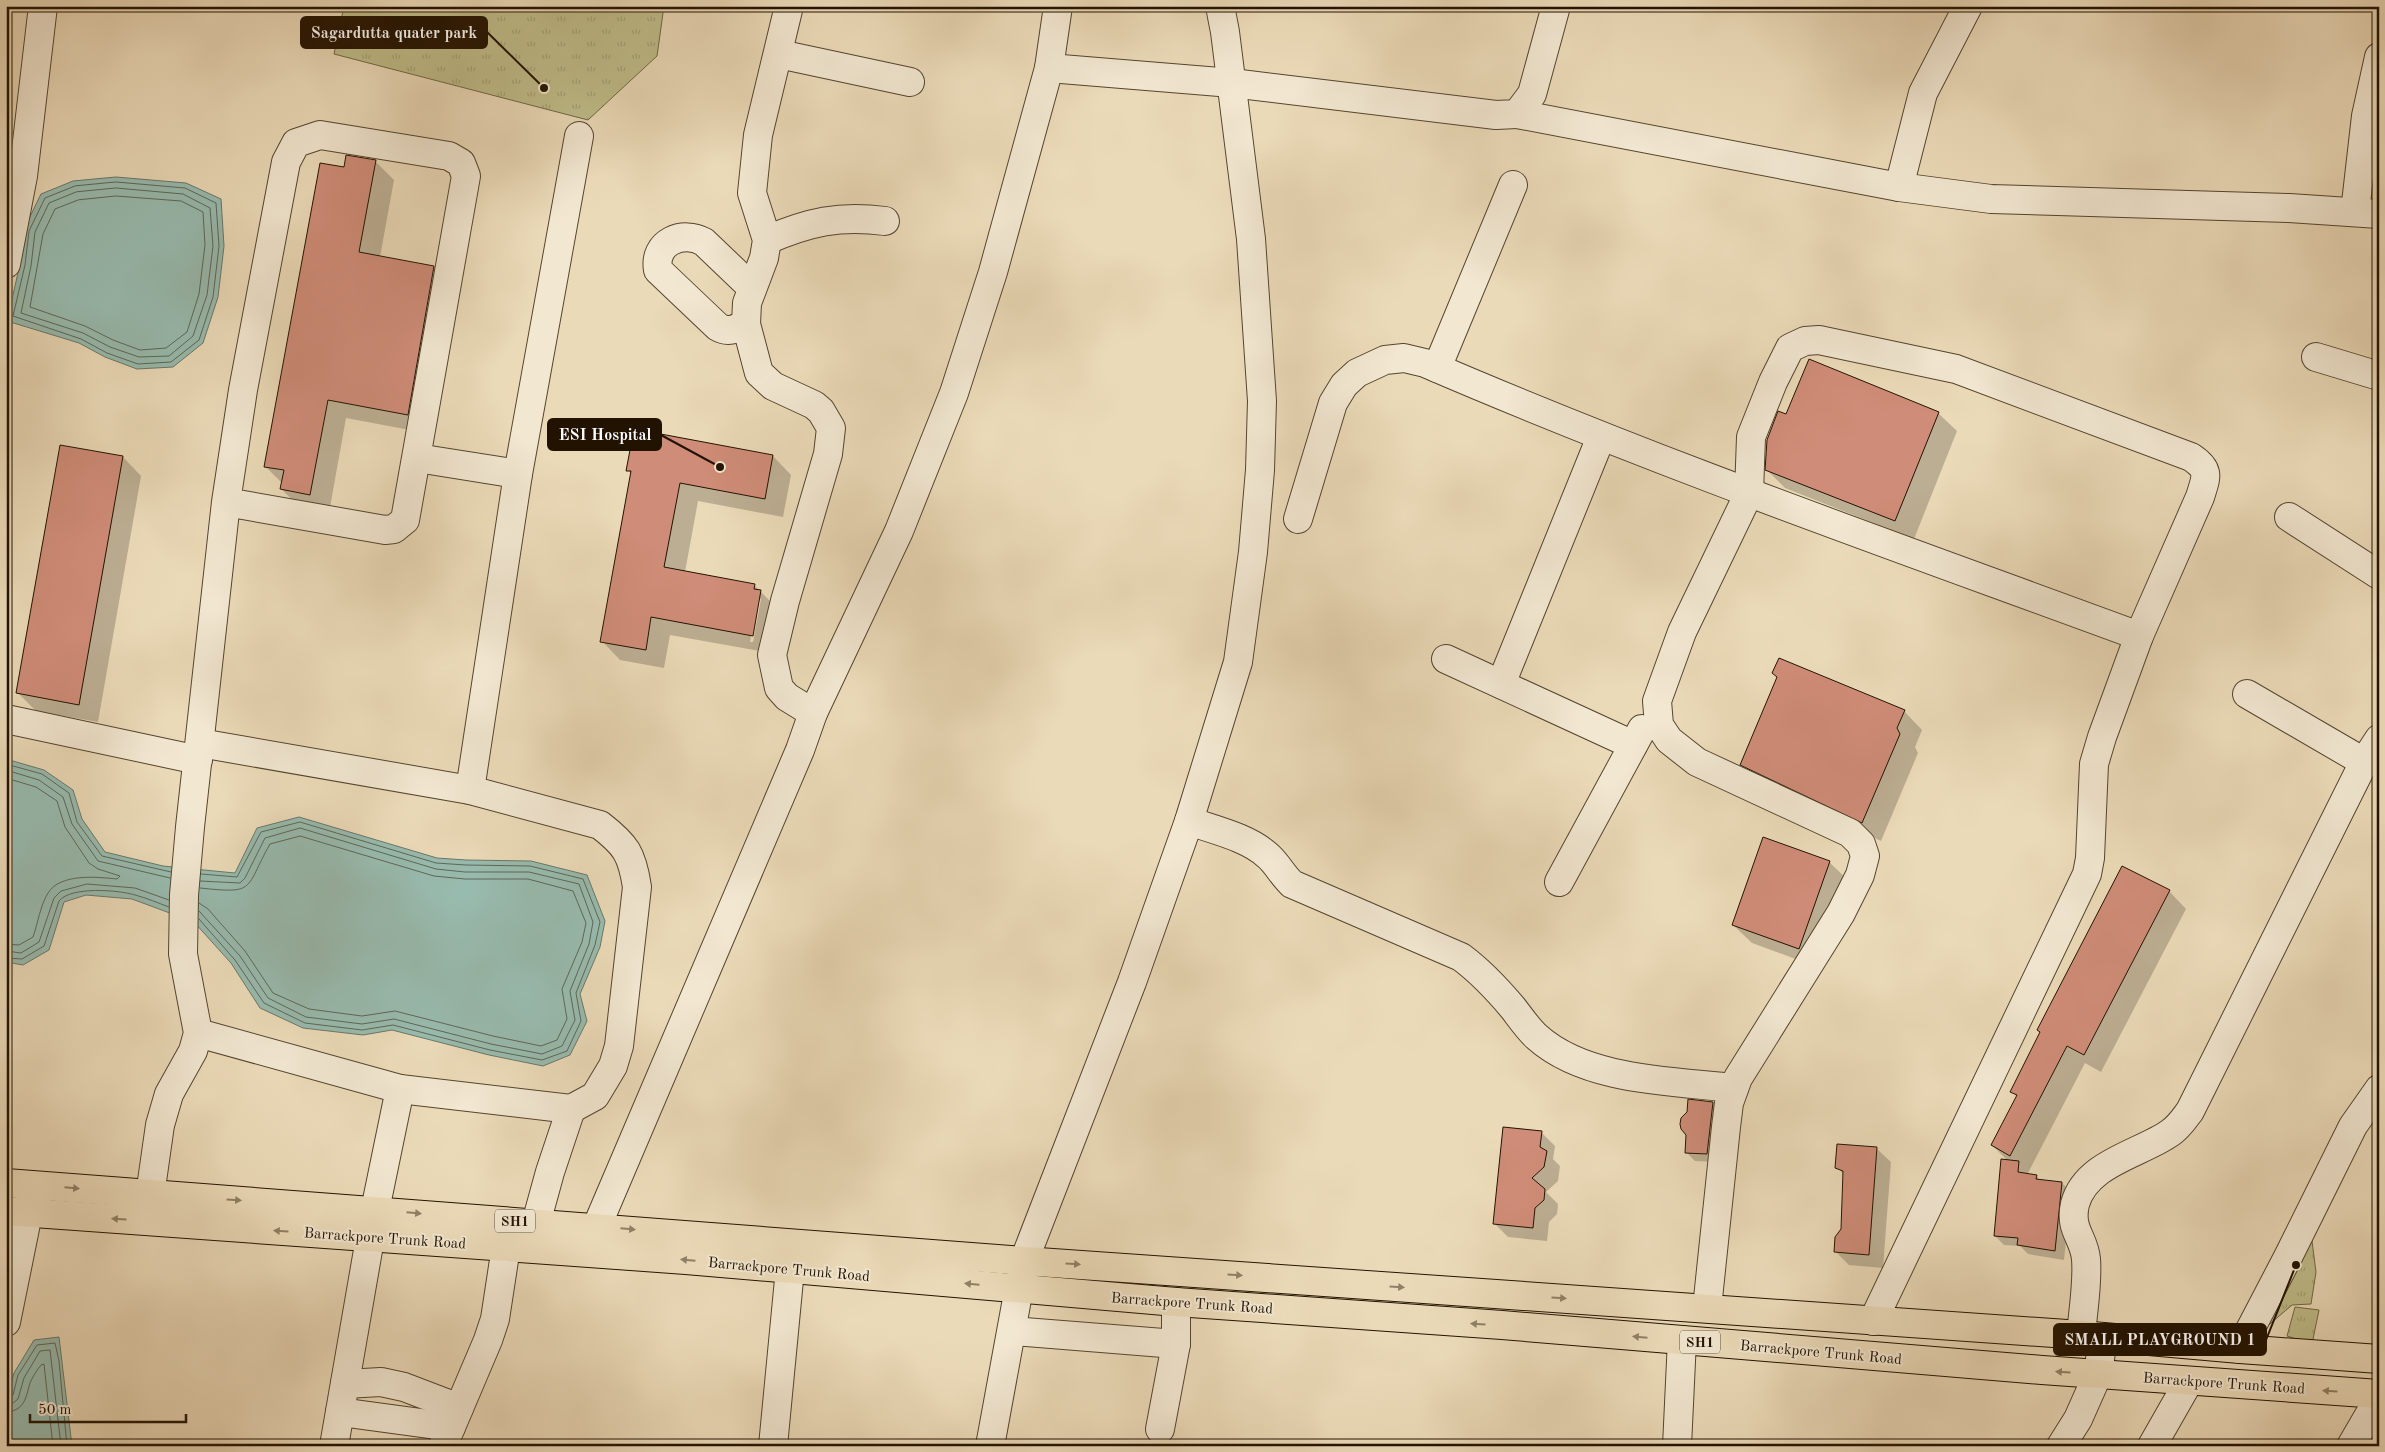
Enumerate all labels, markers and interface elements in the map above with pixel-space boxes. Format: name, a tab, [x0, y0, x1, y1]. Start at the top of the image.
callout: Sagardutta quater park	[301, 17, 487, 48]
text: Sagardutta quater park	[311, 26, 477, 42]
callout: ESI Hospital	[548, 419, 661, 450]
text: ESI Hospital	[559, 428, 652, 444]
one-way arrow	[65, 1184, 81, 1192]
one-way arrow	[227, 1197, 243, 1205]
one-way arrow	[406, 1209, 422, 1217]
road number: SH1	[495, 1210, 535, 1232]
one-way arrow	[111, 1215, 127, 1223]
one-way arrow	[621, 1225, 637, 1233]
one-way arrow	[273, 1226, 289, 1234]
street label: Barrackpore Trunk Road	[303, 1226, 467, 1253]
one-way arrow	[680, 1256, 696, 1264]
street label: Barrackpore Trunk Road	[707, 1256, 871, 1285]
one-way arrow	[1065, 1260, 1081, 1268]
one-way arrow	[1227, 1272, 1243, 1280]
one-way arrow	[963, 1280, 979, 1288]
one-way arrow	[1389, 1283, 1405, 1291]
street label: Barrackpore Trunk Road	[1110, 1291, 1274, 1318]
one-way arrow	[1551, 1294, 1567, 1302]
one-way arrow	[1470, 1319, 1486, 1327]
callout: SMALL PLAYGROUND 1	[2054, 1324, 2266, 1355]
road number: SH1	[1680, 1330, 1720, 1354]
one-way arrow	[1631, 1333, 1647, 1341]
text: SMALL PLAYGROUND 1	[2064, 1333, 2256, 1349]
street label: Barrackpore Trunk Road	[1739, 1339, 1903, 1368]
one-way arrow	[2055, 1368, 2071, 1376]
street label: Barrackpore Trunk Road	[2142, 1371, 2306, 1398]
one-way arrow	[2322, 1387, 2338, 1395]
scale bar	[30, 1392, 186, 1424]
text: 50 m	[38, 1403, 72, 1418]

